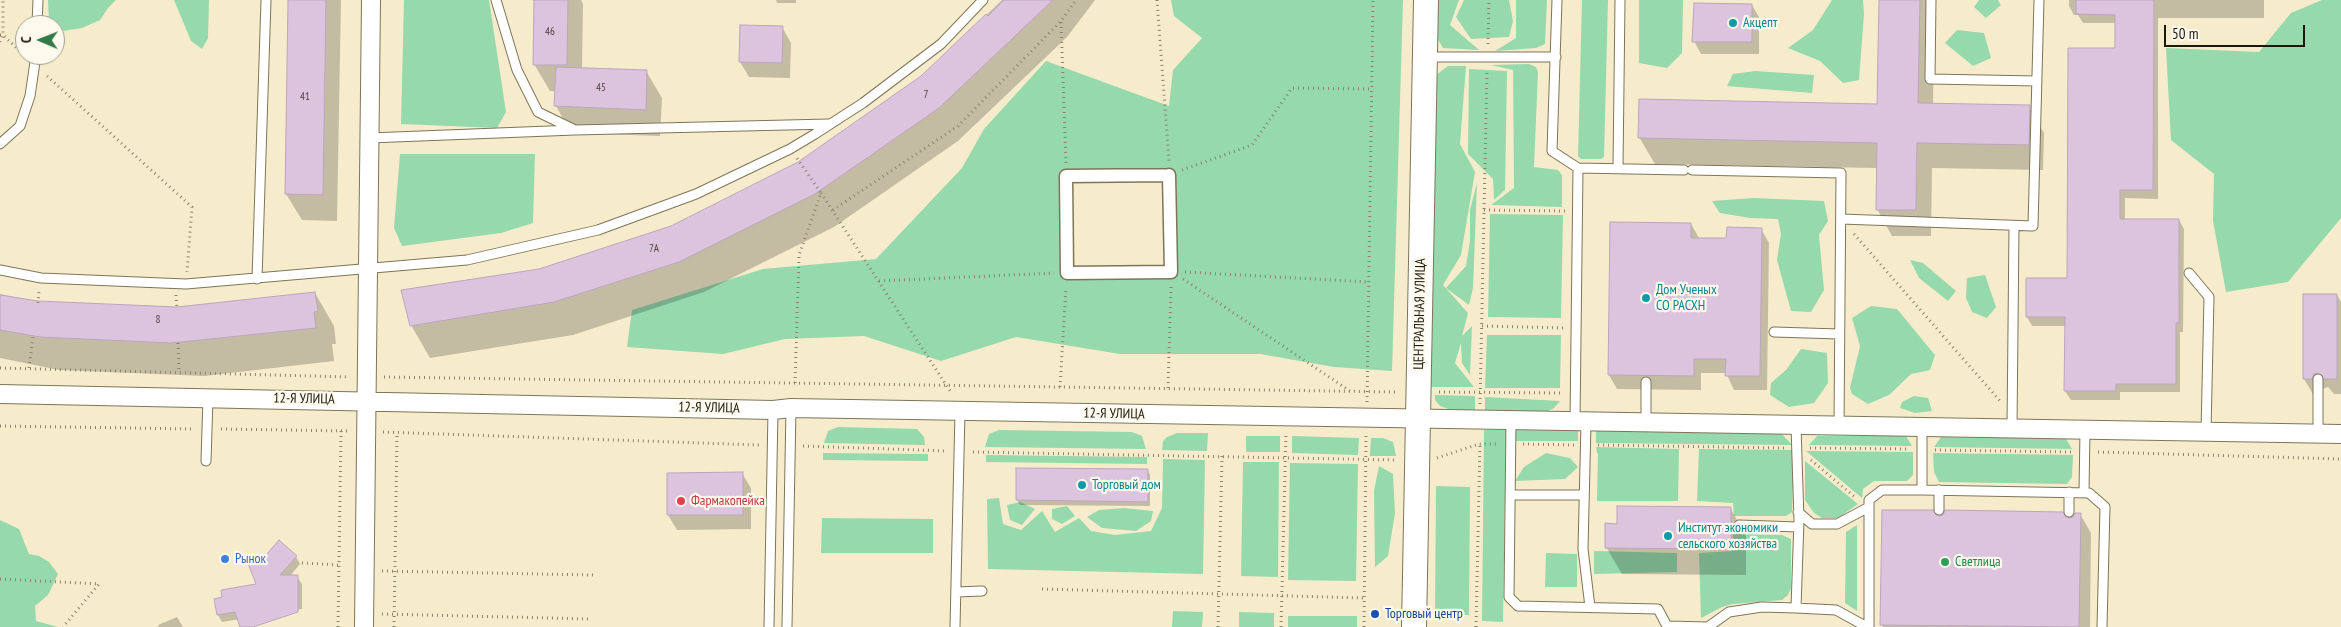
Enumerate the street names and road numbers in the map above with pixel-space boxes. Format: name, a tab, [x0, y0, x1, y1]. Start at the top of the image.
street label: ЦЕНТРАЛЬНАЯ УЛИЦА	[1411, 258, 1429, 370]
street label: 12-Я УЛИЦА	[273, 390, 335, 408]
street label: 12-Я УЛИЦА	[678, 399, 740, 417]
street label: 12-Я УЛИЦА	[1083, 405, 1145, 423]

